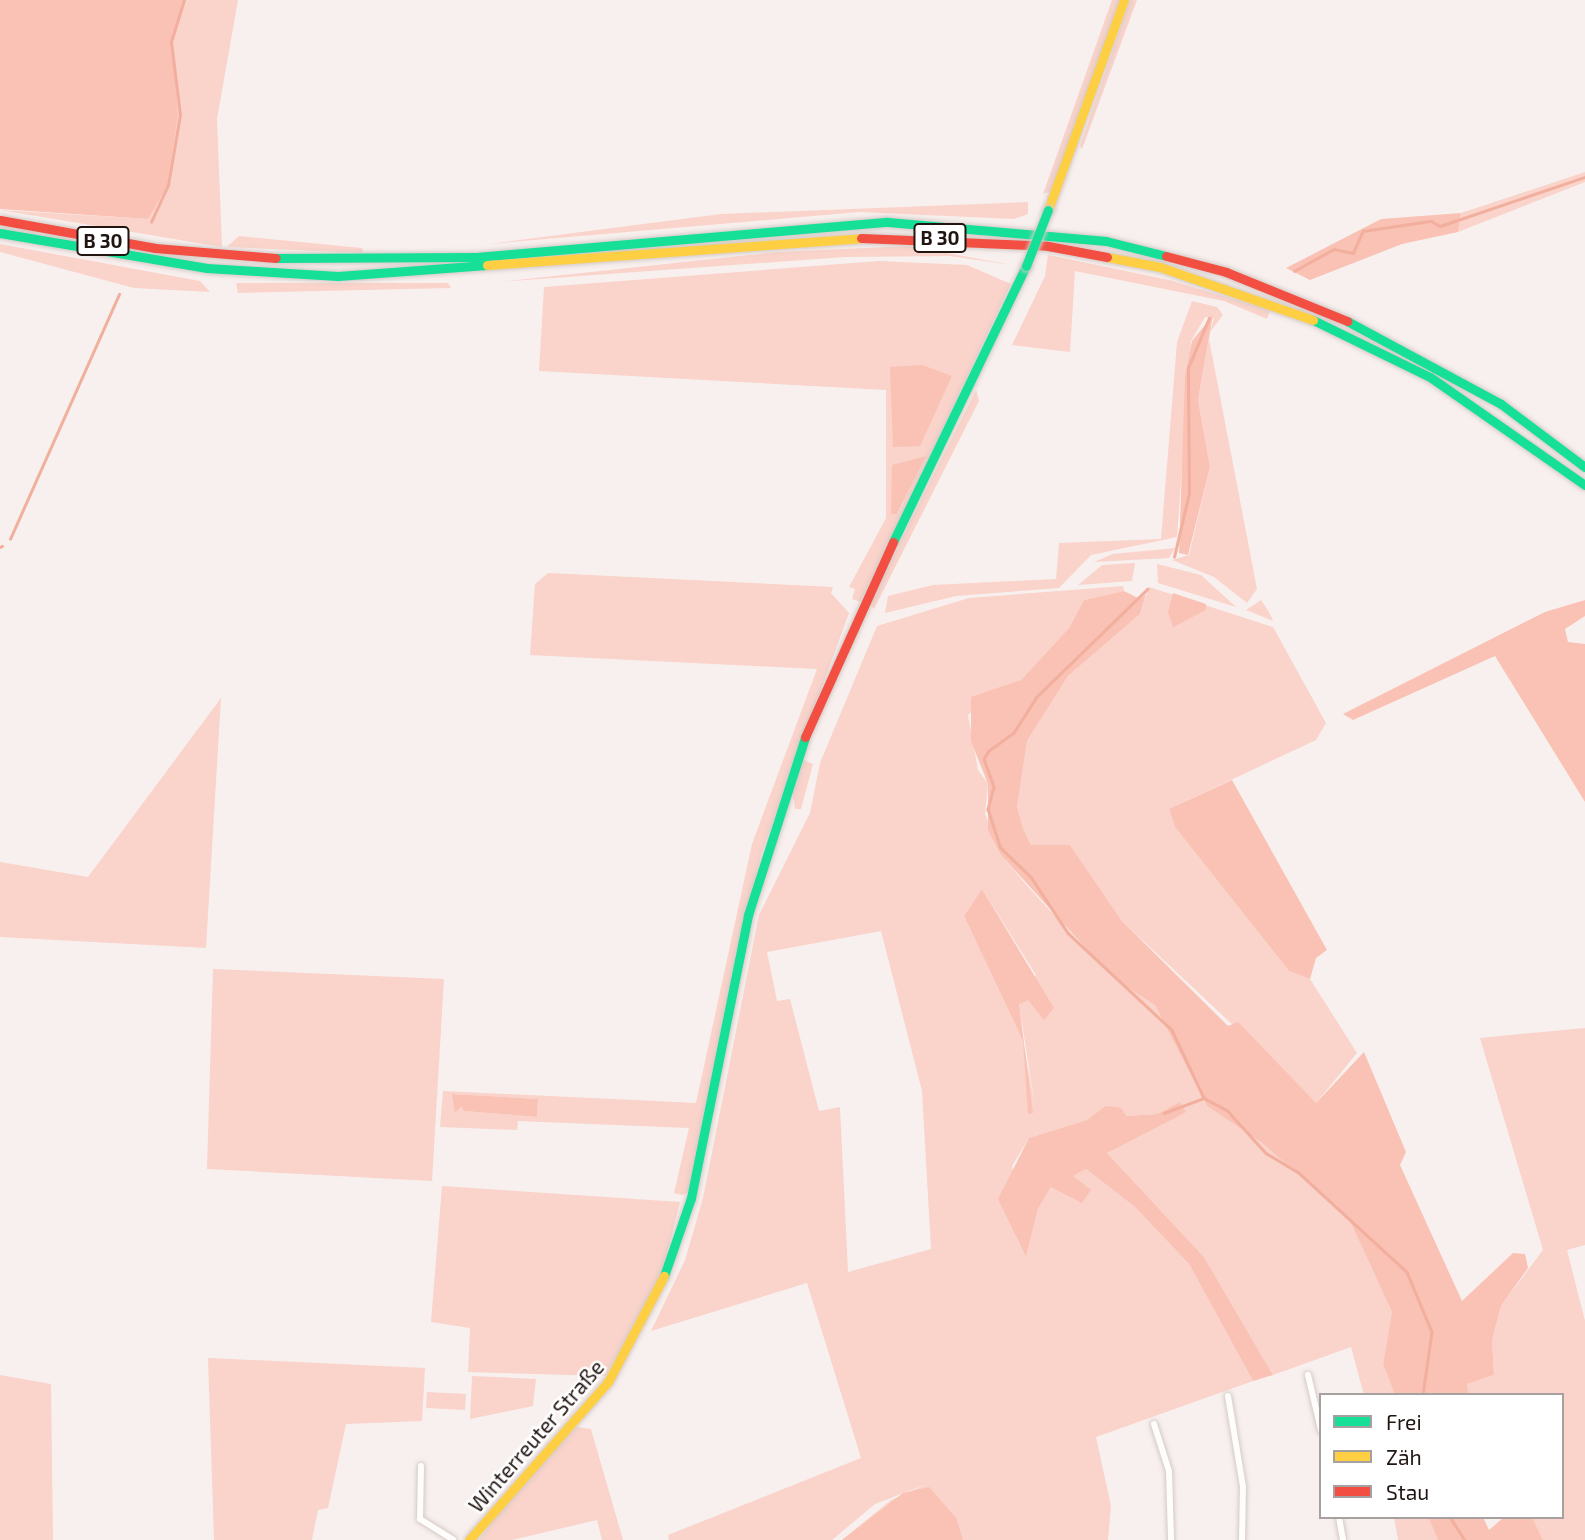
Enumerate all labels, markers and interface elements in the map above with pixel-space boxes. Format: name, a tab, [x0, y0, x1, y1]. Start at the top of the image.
road number: B 30	[912, 222, 968, 254]
road number: B 30	[75, 226, 131, 256]
street label: Winterreuter Straße	[463, 1355, 609, 1517]
legend	[1319, 1393, 1564, 1519]
text: Frei	[1386, 1409, 1422, 1434]
text: Zäh	[1386, 1444, 1422, 1469]
text: Stau	[1386, 1479, 1429, 1504]

